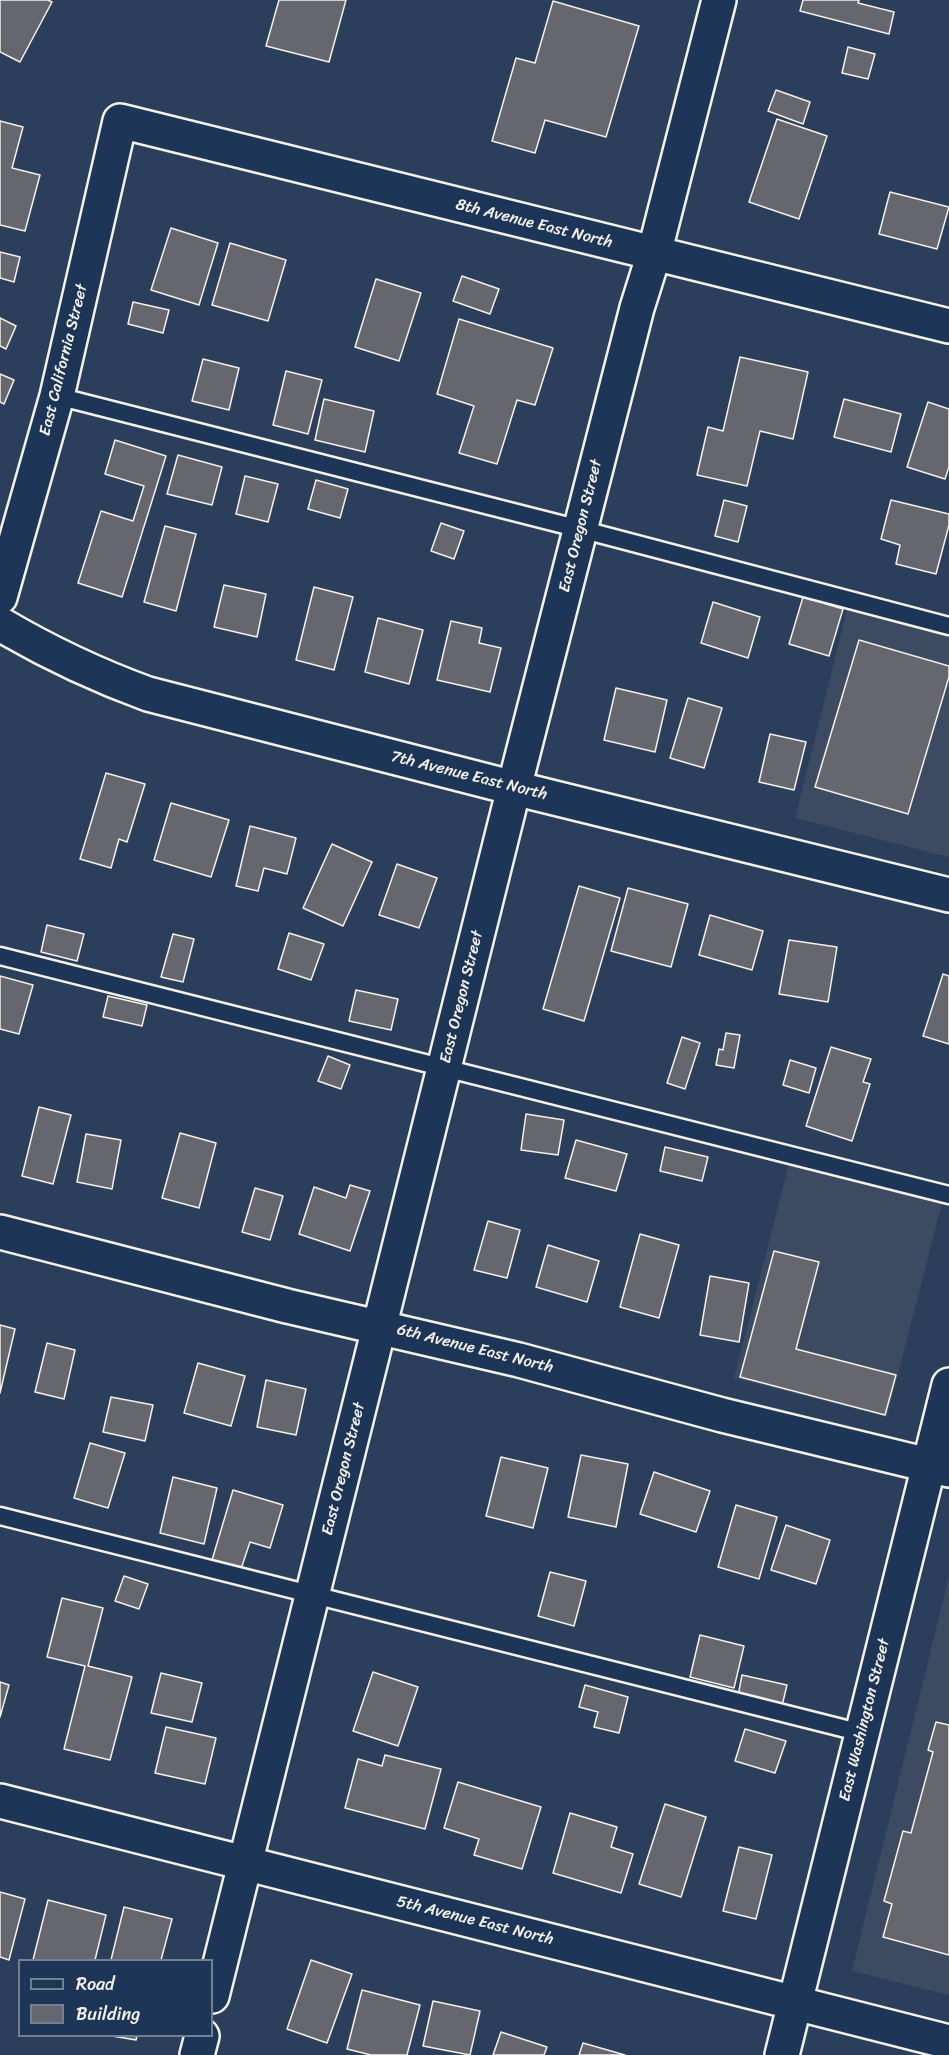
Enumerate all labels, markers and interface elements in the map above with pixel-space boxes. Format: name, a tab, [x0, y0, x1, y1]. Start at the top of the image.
street label: 8th Avenue East North	[454, 195, 614, 253]
street label: East California Street	[36, 282, 92, 438]
street label: East Oregon Street	[555, 458, 607, 594]
street label: 7th Avenue East North	[389, 747, 549, 805]
street label: East Oregon Street	[436, 929, 488, 1065]
street label: 6th Avenue East North	[395, 1320, 555, 1378]
street label: East Oregon Street	[318, 1401, 370, 1537]
street label: East Washington Street	[835, 1637, 895, 1803]
street label: 5th Avenue East North	[395, 1892, 555, 1950]
legend	[18, 1959, 213, 2037]
text: Road	[76, 1968, 115, 2000]
text: Building	[76, 1998, 140, 2030]

